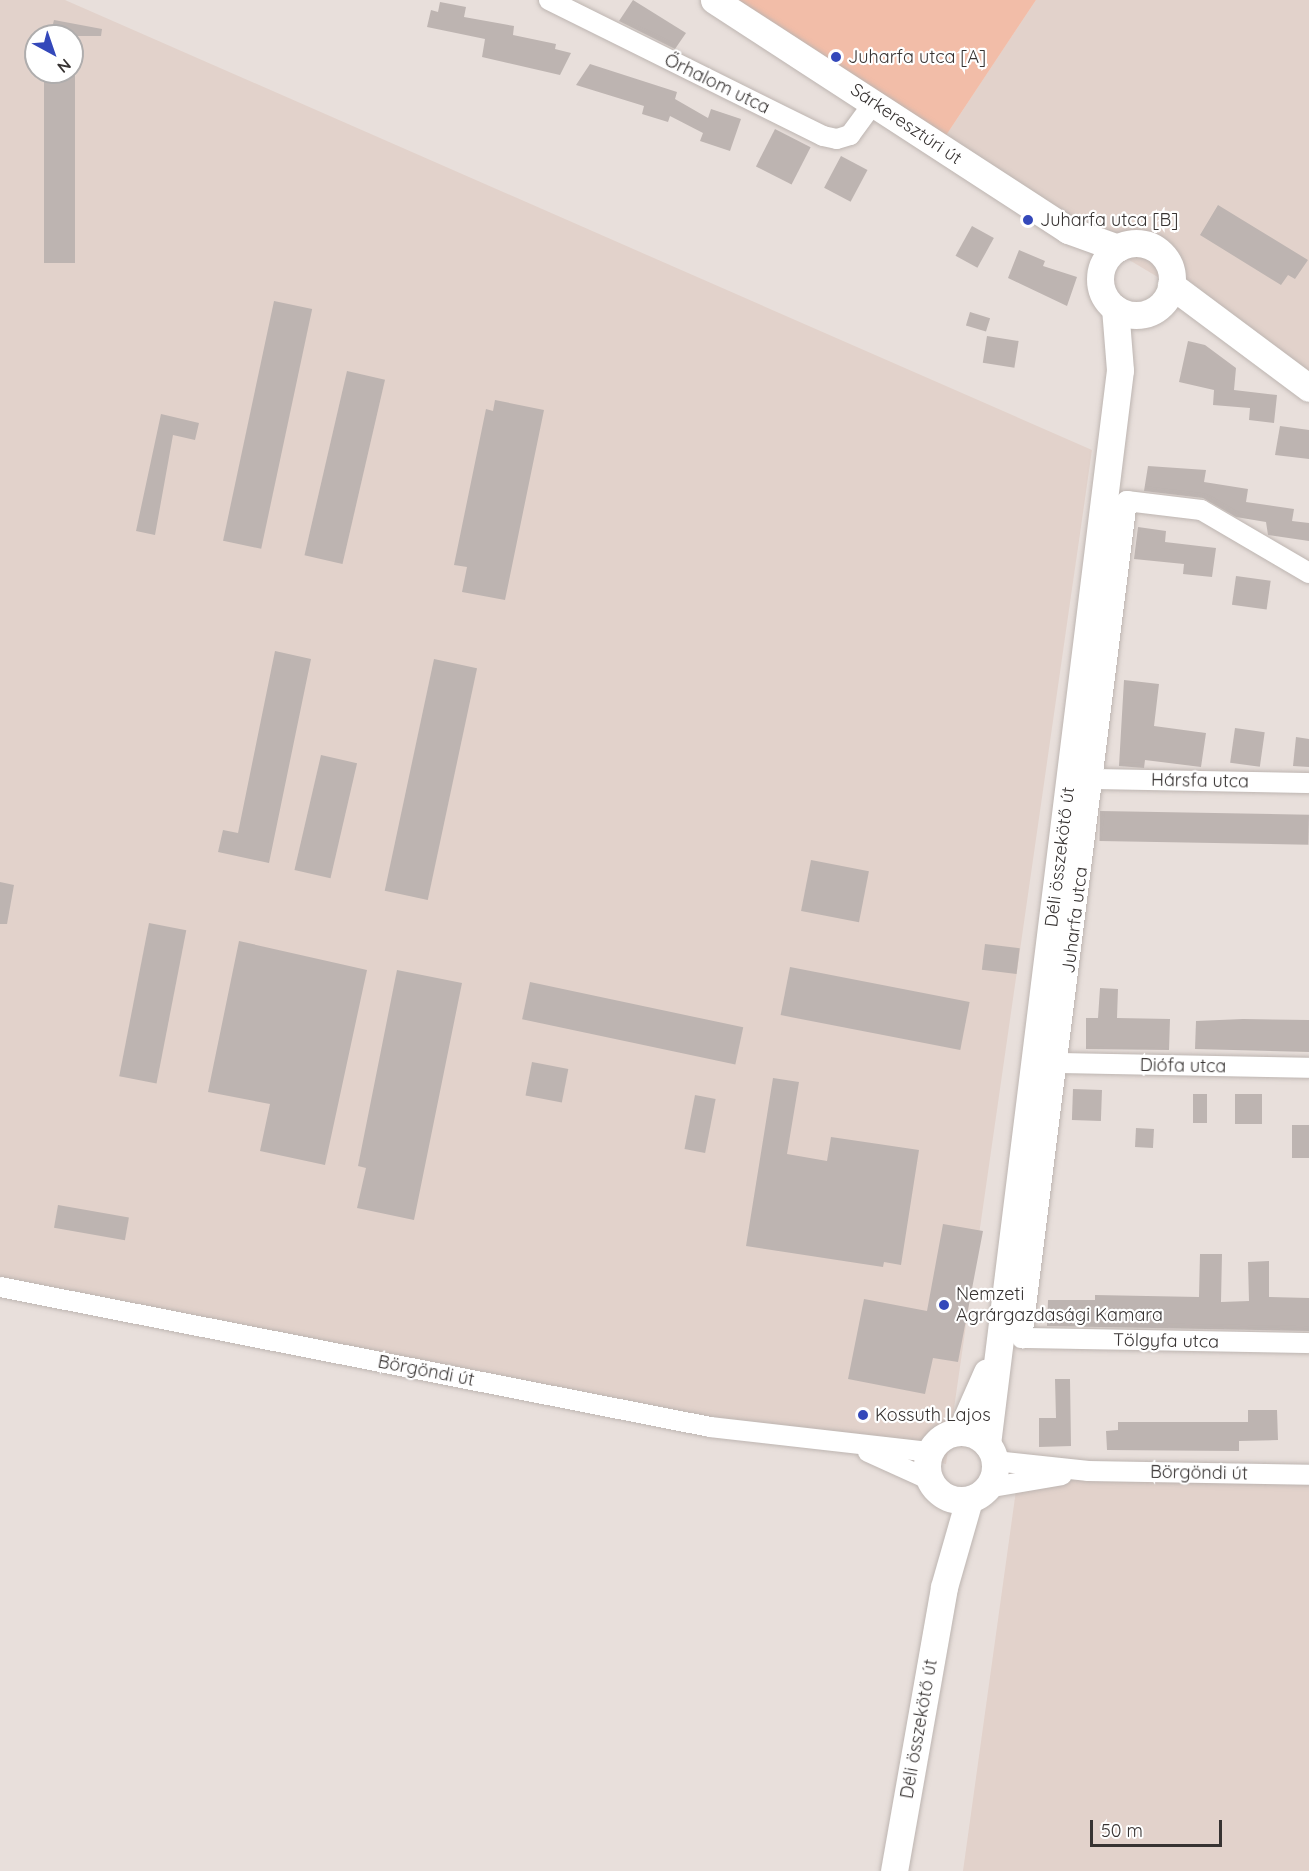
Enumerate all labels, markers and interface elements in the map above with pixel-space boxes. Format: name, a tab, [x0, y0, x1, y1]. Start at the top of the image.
north arrow	[24, 24, 84, 84]
place label: Juharfa utca [A]	[848, 46, 986, 68]
street label: Őrhalom utca	[661, 49, 773, 119]
marker: Juharfa utca [A]	[829, 50, 843, 64]
text: N	[53, 55, 75, 78]
street label: Sárkeresztúri út	[846, 79, 966, 169]
place label: Juharfa utca [B]	[1040, 209, 1178, 231]
marker: Juharfa utca [B]	[1021, 213, 1035, 227]
street label: Hársfa utca	[1151, 769, 1249, 793]
street label: Déli összekötő út	[1041, 786, 1079, 928]
street label: Juharfa utca	[1058, 865, 1092, 975]
street label: Diófa utca	[1140, 1054, 1226, 1078]
place label: Nemzeti Agrárgazdasági Kamara	[956, 1284, 1163, 1326]
marker: Nemzeti Agrárgazdasági Kamara	[937, 1298, 951, 1312]
street label: Tölgyfa utca	[1113, 1329, 1219, 1353]
street label: Börgöndi út	[376, 1351, 476, 1391]
place label: Kossuth Lajos	[875, 1404, 991, 1426]
marker: Kossuth Lajos	[856, 1408, 870, 1422]
street label: Börgöndi út	[1150, 1461, 1248, 1485]
street label: Déli összekötő út	[896, 1658, 942, 1800]
scale bar	[1093, 1808, 1225, 1846]
text: 50 m	[1101, 1819, 1143, 1842]

